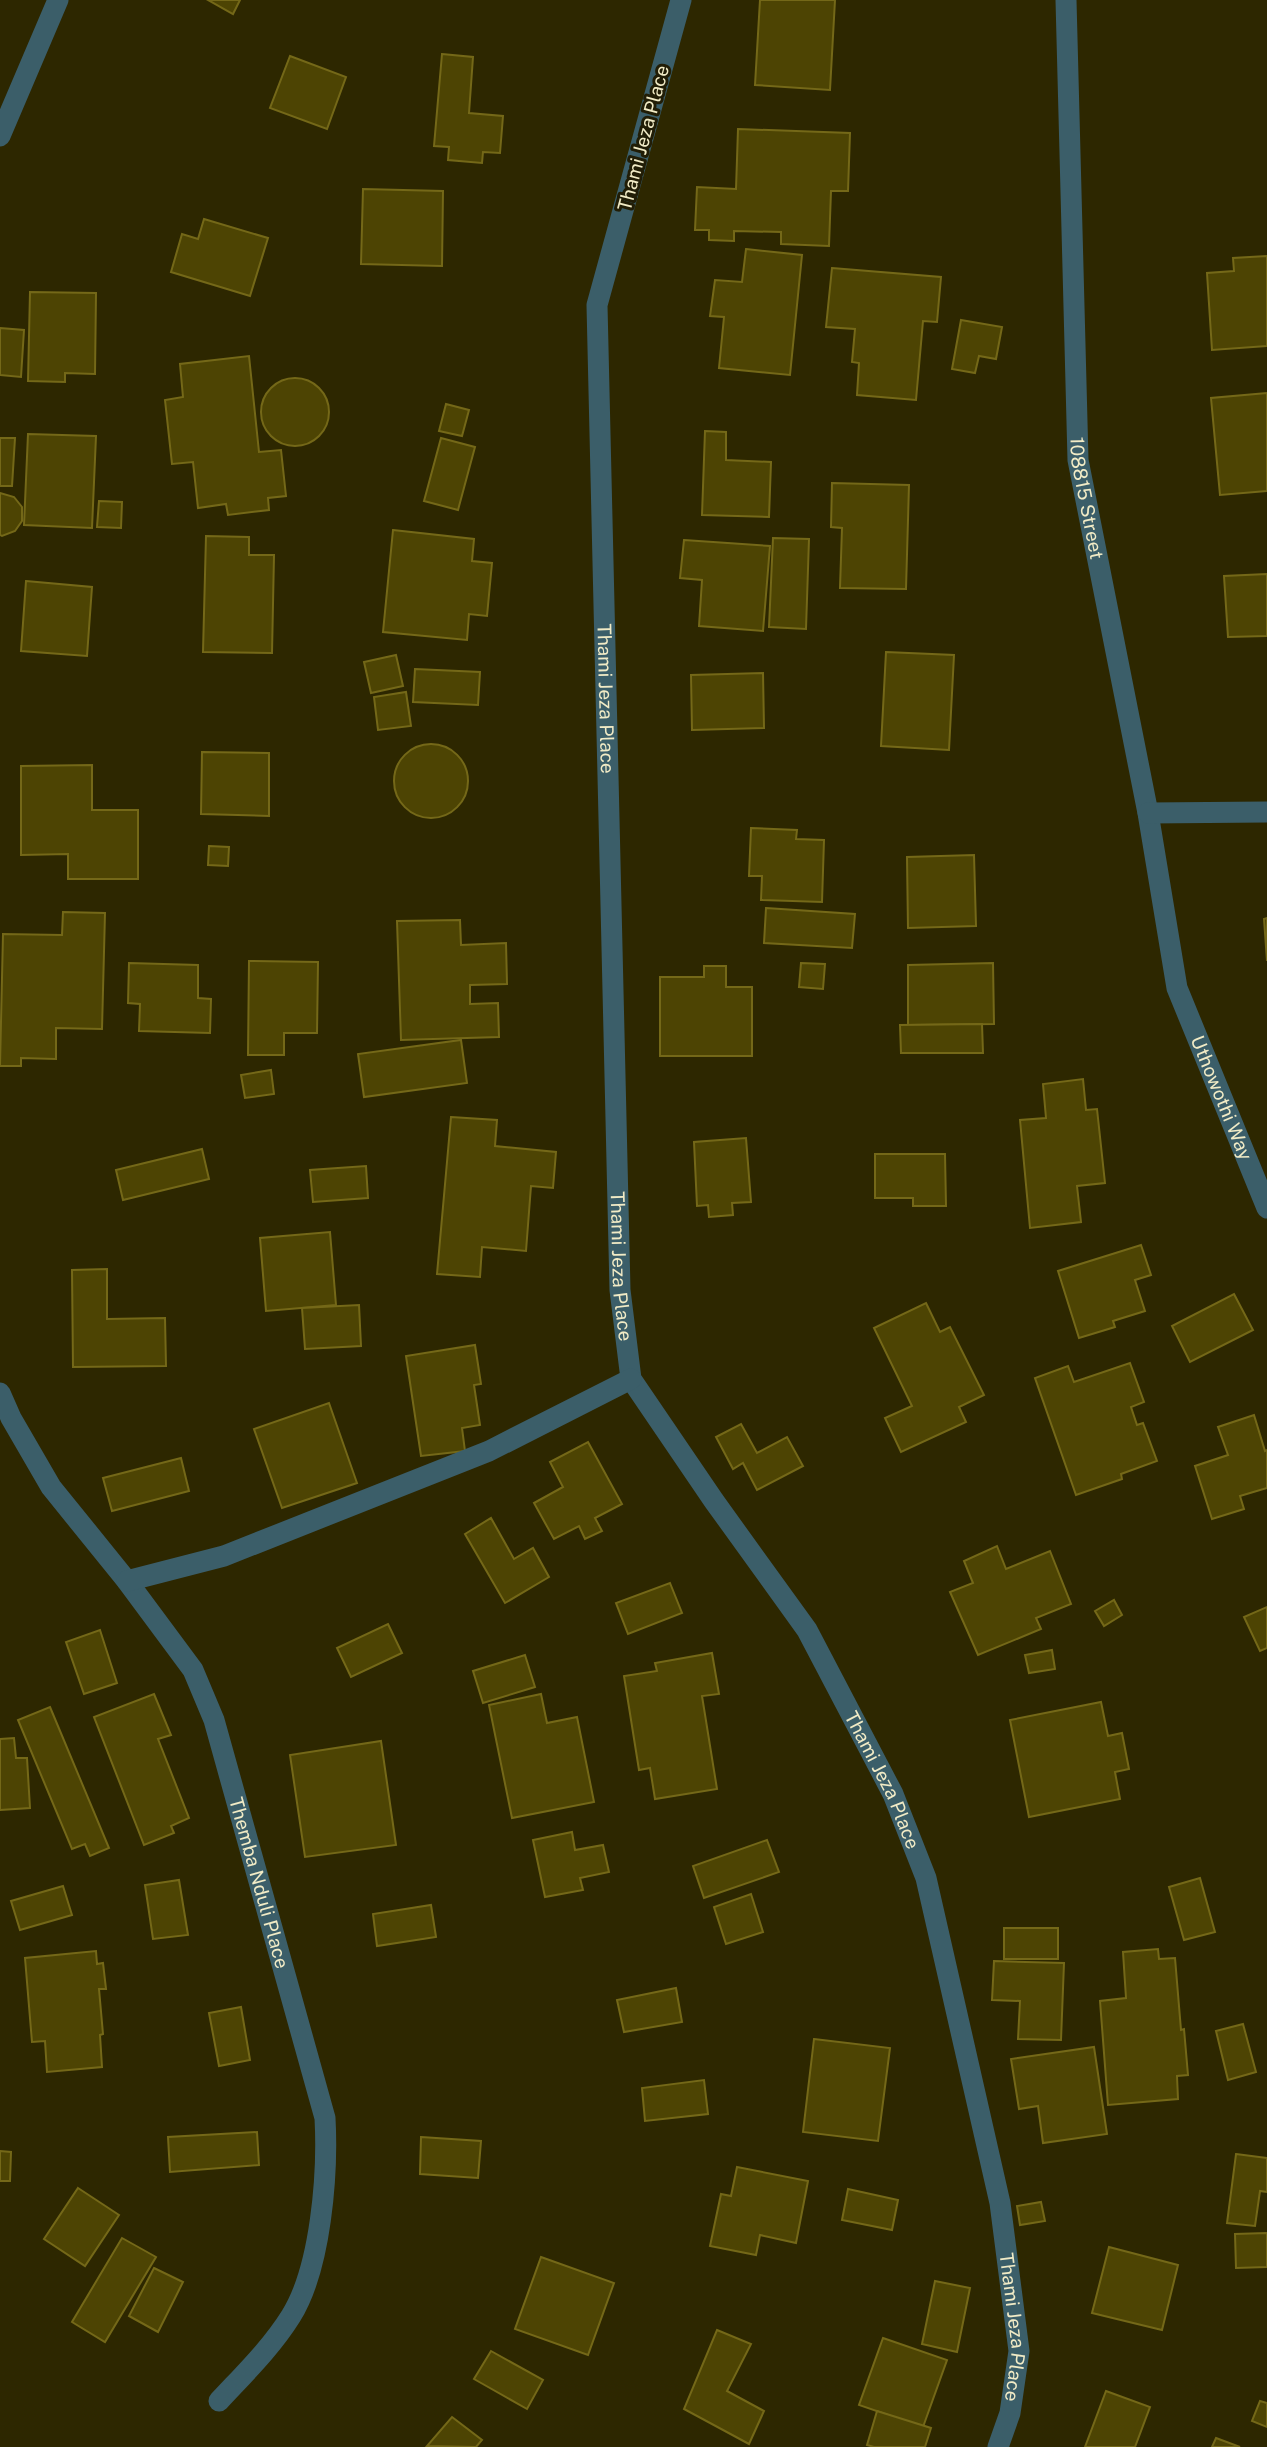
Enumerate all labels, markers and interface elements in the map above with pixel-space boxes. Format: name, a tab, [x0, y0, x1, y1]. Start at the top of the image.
street label: Thami Jeza Place	[613, 63, 673, 213]
street label: 108815 Street	[1066, 437, 1108, 561]
street label: Thami Jeza Place	[593, 623, 619, 774]
street label: Uthowothi Way	[1187, 1032, 1257, 1163]
street label: Thami Jeza Place	[607, 1191, 637, 1342]
street label: Thami Jeza Place	[840, 1707, 924, 1852]
street label: Themba Nduli Place	[225, 1795, 294, 1971]
street label: Thami Jeza Place	[995, 2251, 1030, 2403]

